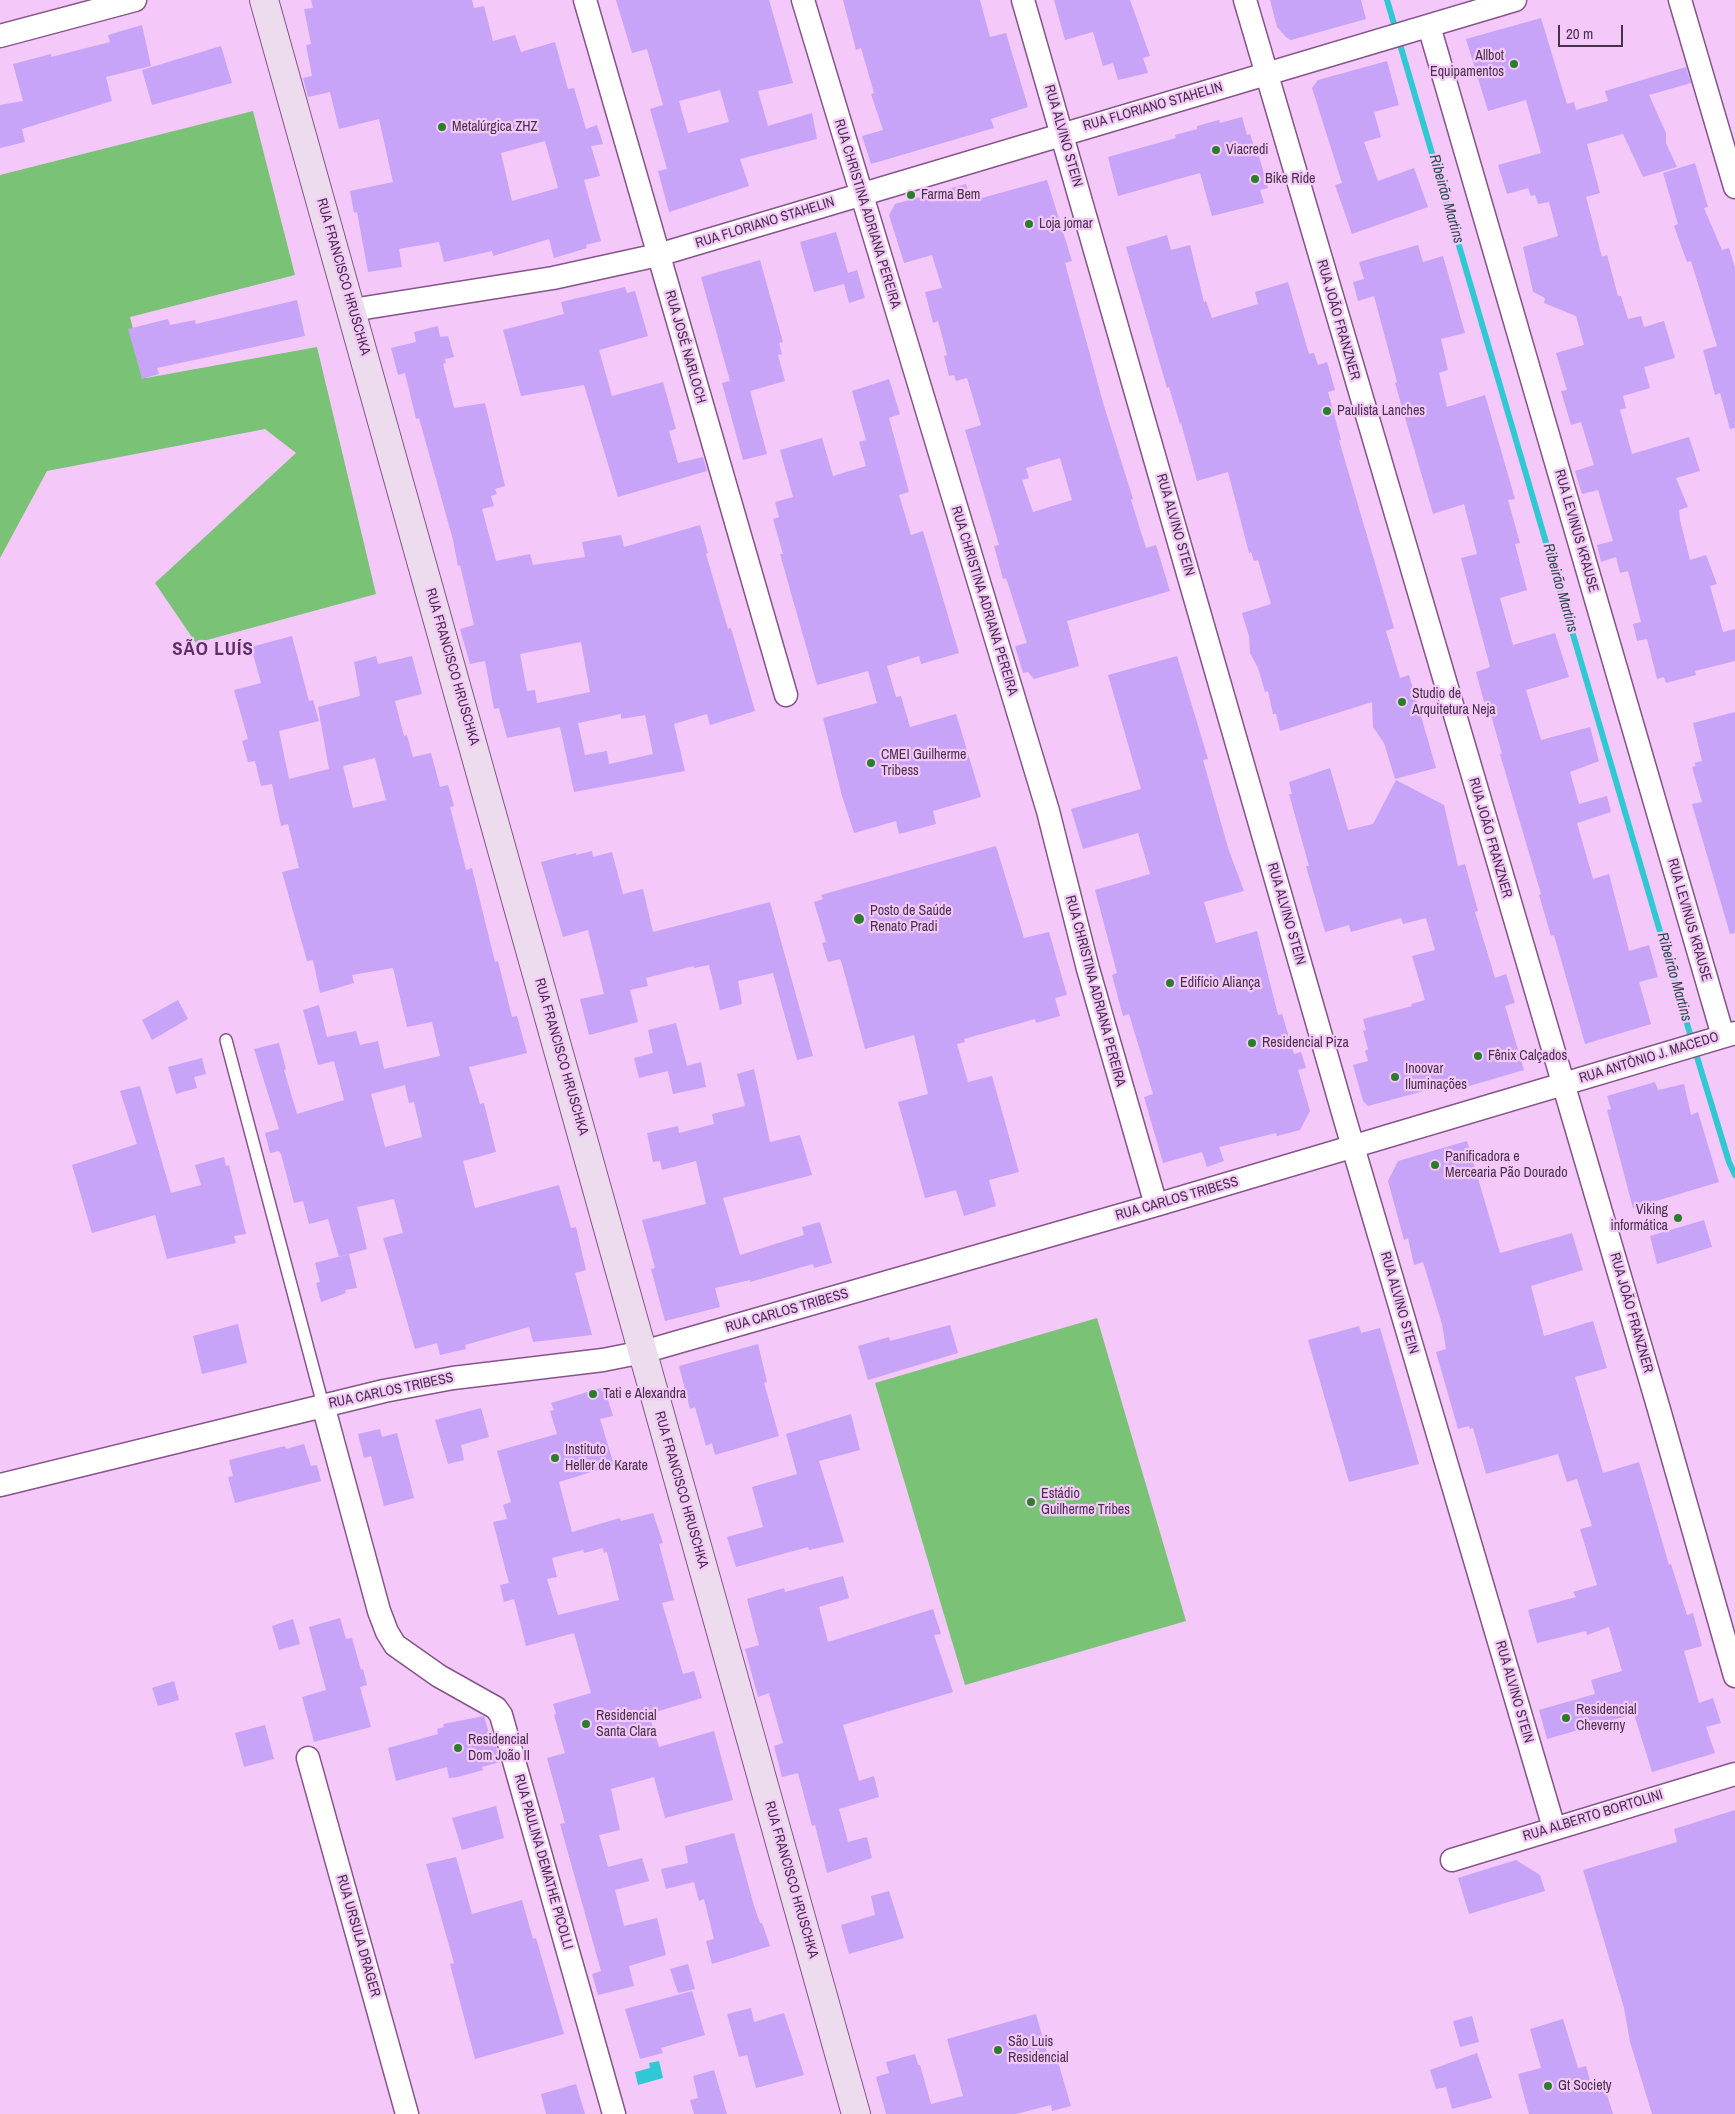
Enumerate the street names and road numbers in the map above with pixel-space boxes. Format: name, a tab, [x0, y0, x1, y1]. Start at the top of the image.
street label: RUA FLORIANO STAHELIN	[1081, 79, 1225, 135]
street label: RUA ALVINO STEIN	[1040, 83, 1086, 189]
street label: RUA CHRISTINA ADRIANA PEREIRA	[830, 117, 904, 311]
street label: RUA FLORIANO STAHELIN	[693, 194, 837, 252]
street label: RUA FRANCISCO HRUSCHKA	[313, 197, 373, 357]
street label: RUA JOÃO FRANZNER	[1313, 258, 1363, 382]
street label: RUA JOSÉ NARLOCH	[661, 289, 709, 405]
street label: RUA LEVINUS KRAUSE	[1550, 468, 1602, 594]
street label: RUA ALVINO STEIN	[1152, 472, 1198, 578]
street label: RUA CHRISTINA ADRIANA PEREIRA	[947, 504, 1021, 698]
street label: RUA FRANCISCO HRUSCHKA	[422, 587, 482, 747]
street label: RUA JOÃO FRANZNER	[1465, 776, 1515, 900]
street label: RUA LEVINUS KRAUSE	[1663, 857, 1715, 983]
street label: RUA ALVINO STEIN	[1263, 861, 1309, 967]
street label: RUA CHRISTINA ADRIANA PEREIRA	[1061, 894, 1129, 1088]
street label: RUA FRANCISCO HRUSCHKA	[531, 977, 591, 1137]
street label: RUA ANTÔNIO J. MACEDO	[1577, 1029, 1721, 1087]
street label: RUA CARLOS TRIBESS	[1114, 1173, 1240, 1225]
street label: RUA ALVINO STEIN	[1376, 1250, 1422, 1356]
street label: RUA JOÃO FRANZNER	[1606, 1251, 1656, 1375]
street label: RUA CARLOS TRIBESS	[724, 1285, 850, 1337]
street label: RUA CARLOS TRIBESS	[327, 1370, 455, 1412]
street label: RUA FRANCISCO HRUSCHKA	[651, 1410, 711, 1570]
street label: RUA ALVINO STEIN	[1491, 1639, 1537, 1745]
street label: RUA PAULINA DEMATHE PICOLLI	[510, 1772, 576, 1952]
street label: RUA ALBERTO BORTOLINI	[1521, 1787, 1665, 1845]
street label: RUA FRANCISCO HRUSCHKA	[761, 1800, 821, 1960]
street label: RUA URSULA DRAGER	[333, 1873, 383, 1999]

